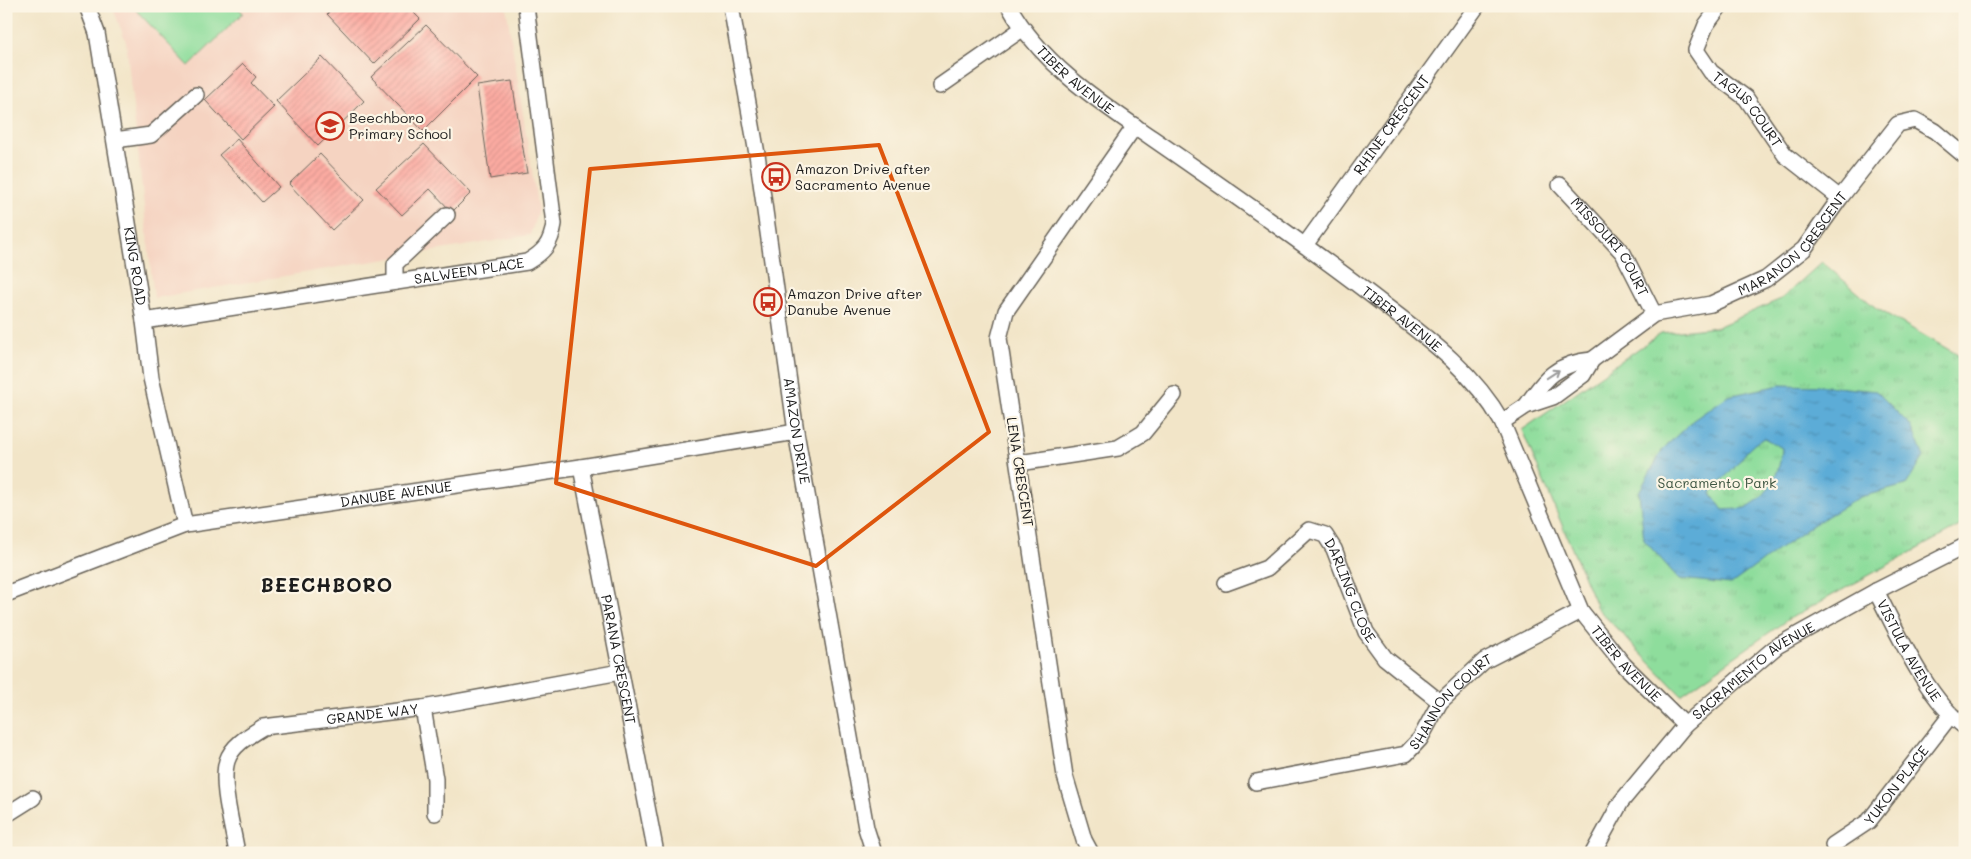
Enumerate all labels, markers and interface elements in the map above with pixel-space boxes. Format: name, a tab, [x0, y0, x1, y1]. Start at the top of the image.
street label: TIBER AVENUE	[1032, 41, 1118, 118]
street label: TAGUS COURT	[1709, 67, 1787, 151]
street label: RHINE CRESCENT	[1349, 71, 1434, 178]
place label: Beechboro Primary School	[349, 108, 452, 143]
school or university icon: Beechboro Primary School	[315, 111, 345, 141]
place label: Amazon Drive after Sacramento Avenue	[795, 159, 931, 194]
bus stop icon: Amazon Drive after Sacramento Avenue	[761, 162, 791, 192]
street label: MARANON CRESCENT	[1735, 187, 1851, 300]
street label: MISSOURI COURT	[1567, 193, 1654, 300]
street label: KING ROAD	[120, 225, 151, 307]
street label: SALWEEN PLACE	[413, 253, 525, 288]
street label: TIBER AVENUE	[1358, 281, 1446, 356]
place label: Amazon Drive after Danube Avenue	[787, 284, 922, 319]
bus stop icon: Amazon Drive after Danube Avenue	[753, 287, 783, 317]
one-way arrow	[1546, 369, 1560, 379]
street label: AMAZON DRIVE	[779, 376, 815, 486]
street label: LENA CRESCENT	[1002, 416, 1039, 528]
park label: Sacramento Park	[1658, 473, 1776, 492]
street label: DANUBE AVENUE	[339, 476, 453, 511]
street label: DARLING CLOSE	[1320, 534, 1381, 646]
district label: BEECHBORO	[261, 572, 393, 597]
street label: PARANA CRESCENT	[597, 593, 641, 726]
street label: VISTULA AVENUE	[1873, 596, 1946, 705]
street label: SACRAMENTO AVENUE	[1688, 617, 1818, 724]
street label: TIBER AVENUE	[1587, 621, 1666, 705]
street label: SHANNON COURT	[1405, 649, 1495, 754]
street label: GRANDE WAY	[325, 699, 420, 728]
street label: YUKON PLACE	[1859, 742, 1933, 829]

